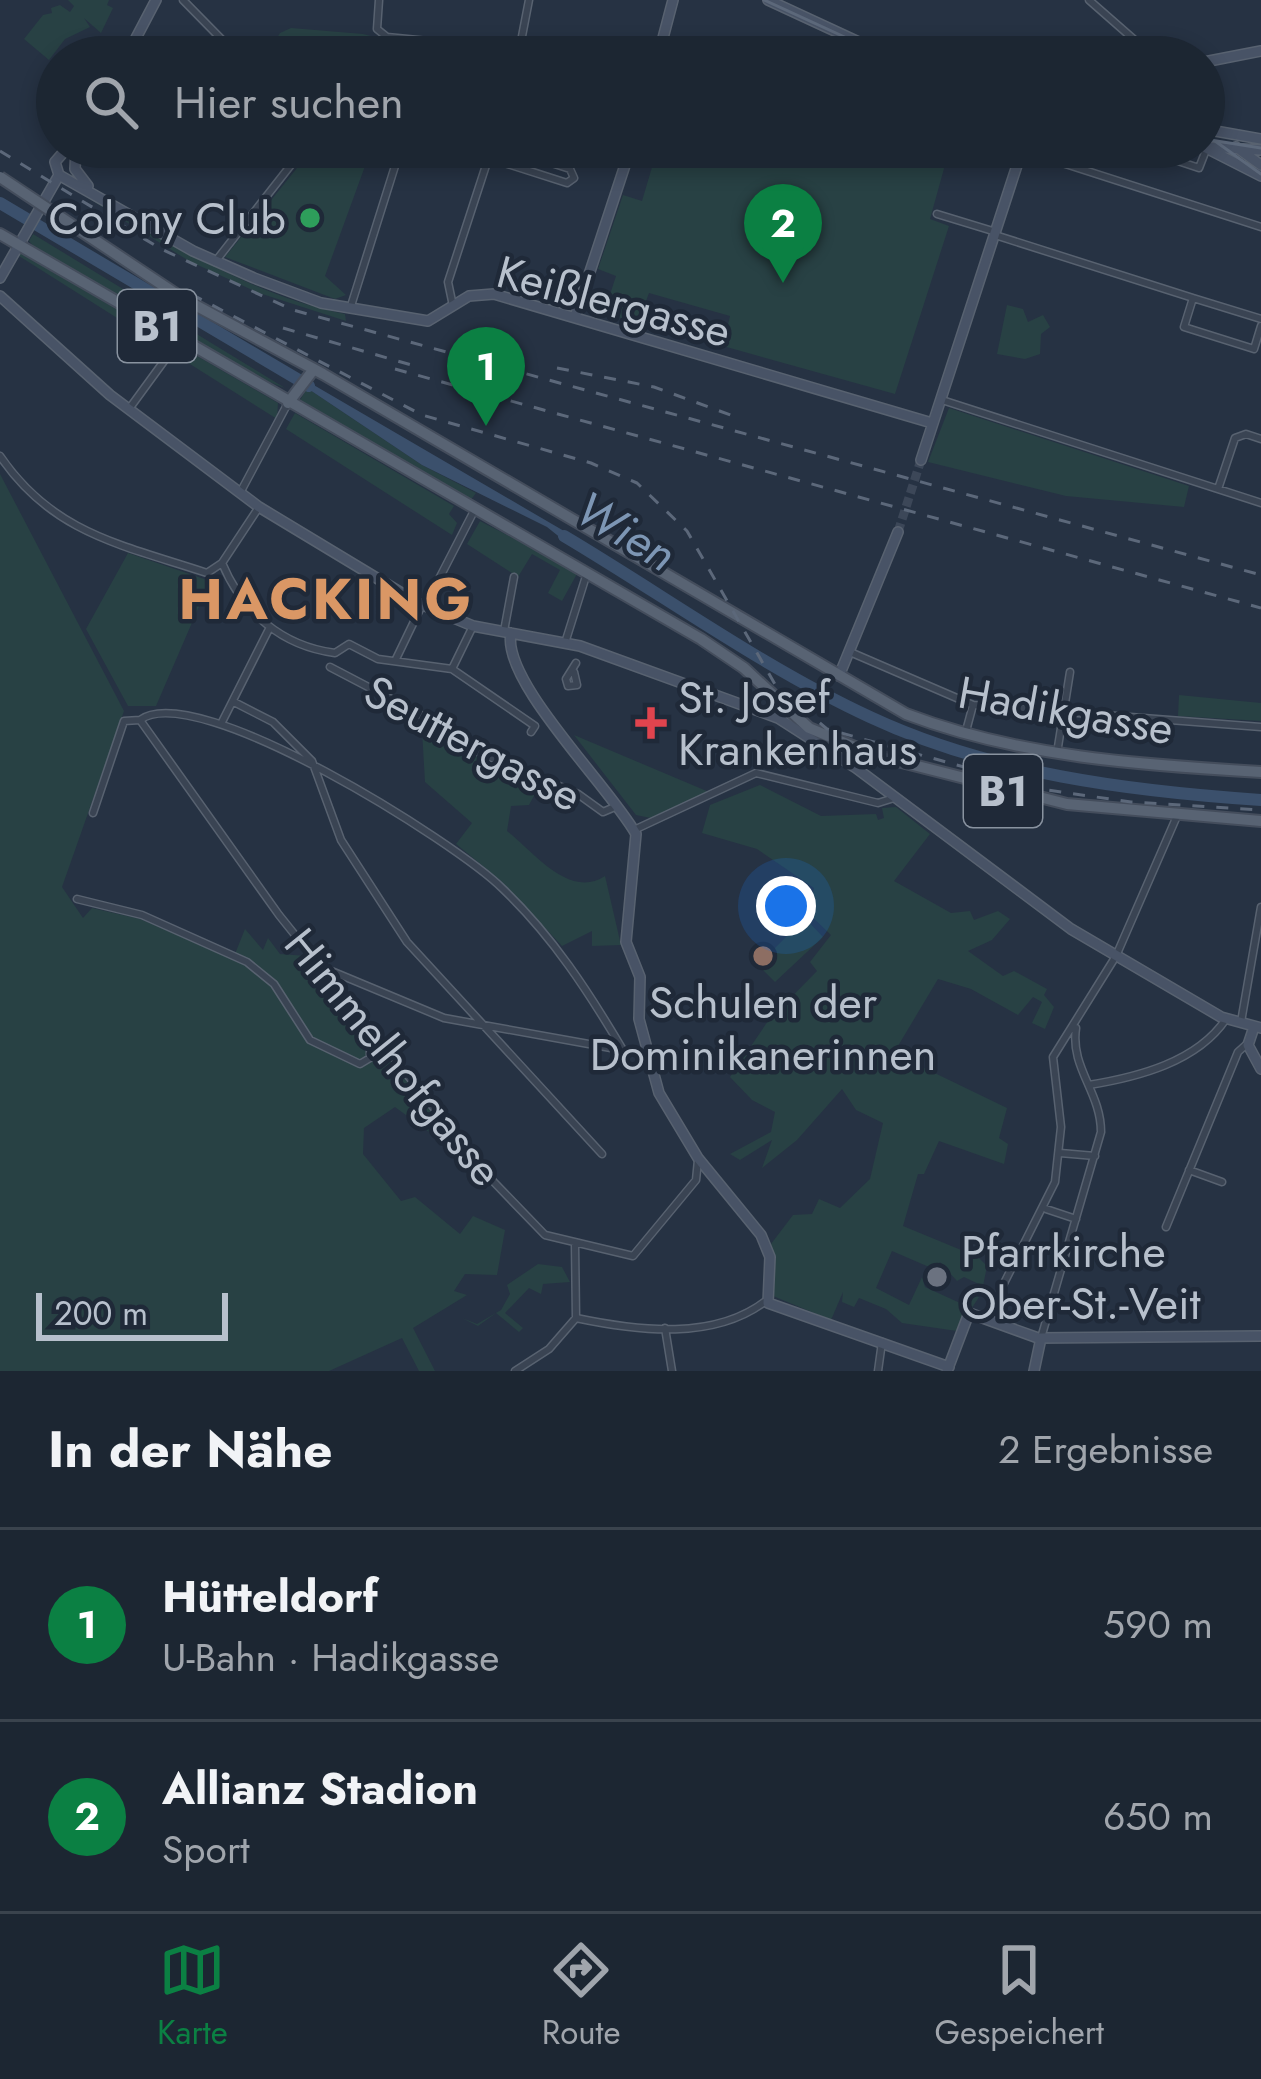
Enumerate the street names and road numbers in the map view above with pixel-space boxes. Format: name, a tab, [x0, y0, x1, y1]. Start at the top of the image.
street label: Keißlergasse	[490, 239, 738, 364]
road number: B1	[118, 290, 196, 362]
street label: Seuttergasse	[353, 659, 593, 828]
street label: Hadikgasse	[953, 660, 1178, 761]
road number: B1	[964, 755, 1042, 827]
street label: Himmelhofgasse	[269, 914, 518, 1200]

